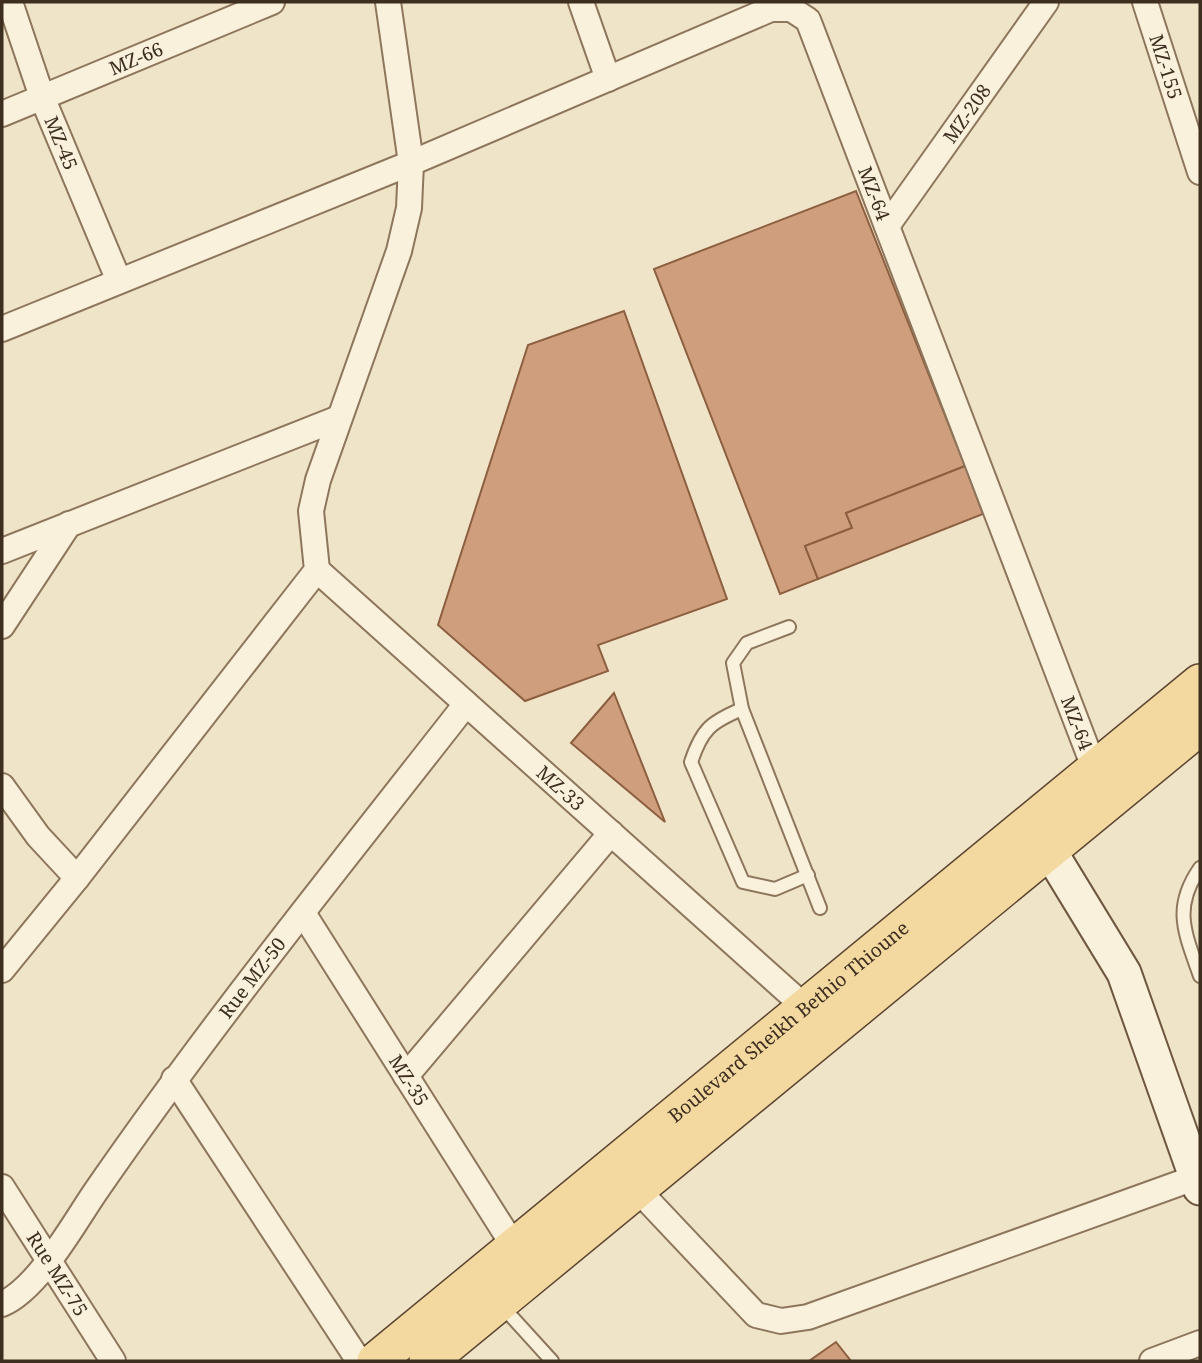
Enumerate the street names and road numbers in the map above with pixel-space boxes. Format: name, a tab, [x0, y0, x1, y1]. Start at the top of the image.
street label: MZ-155	[1143, 31, 1189, 102]
street label: MZ-66	[105, 36, 167, 81]
street label: MZ-208	[937, 79, 997, 148]
street label: MZ-45	[38, 112, 84, 174]
street label: MZ-64	[852, 163, 897, 225]
street label: MZ-64	[1055, 692, 1099, 754]
street label: MZ-33	[531, 760, 590, 817]
street label: Boulevard Sheikh Bethio Thioune	[663, 915, 914, 1128]
street label: Rue MZ-50	[213, 932, 292, 1024]
street label: MZ-35	[383, 1050, 435, 1111]
street label: Rue MZ-75	[21, 1226, 94, 1321]

